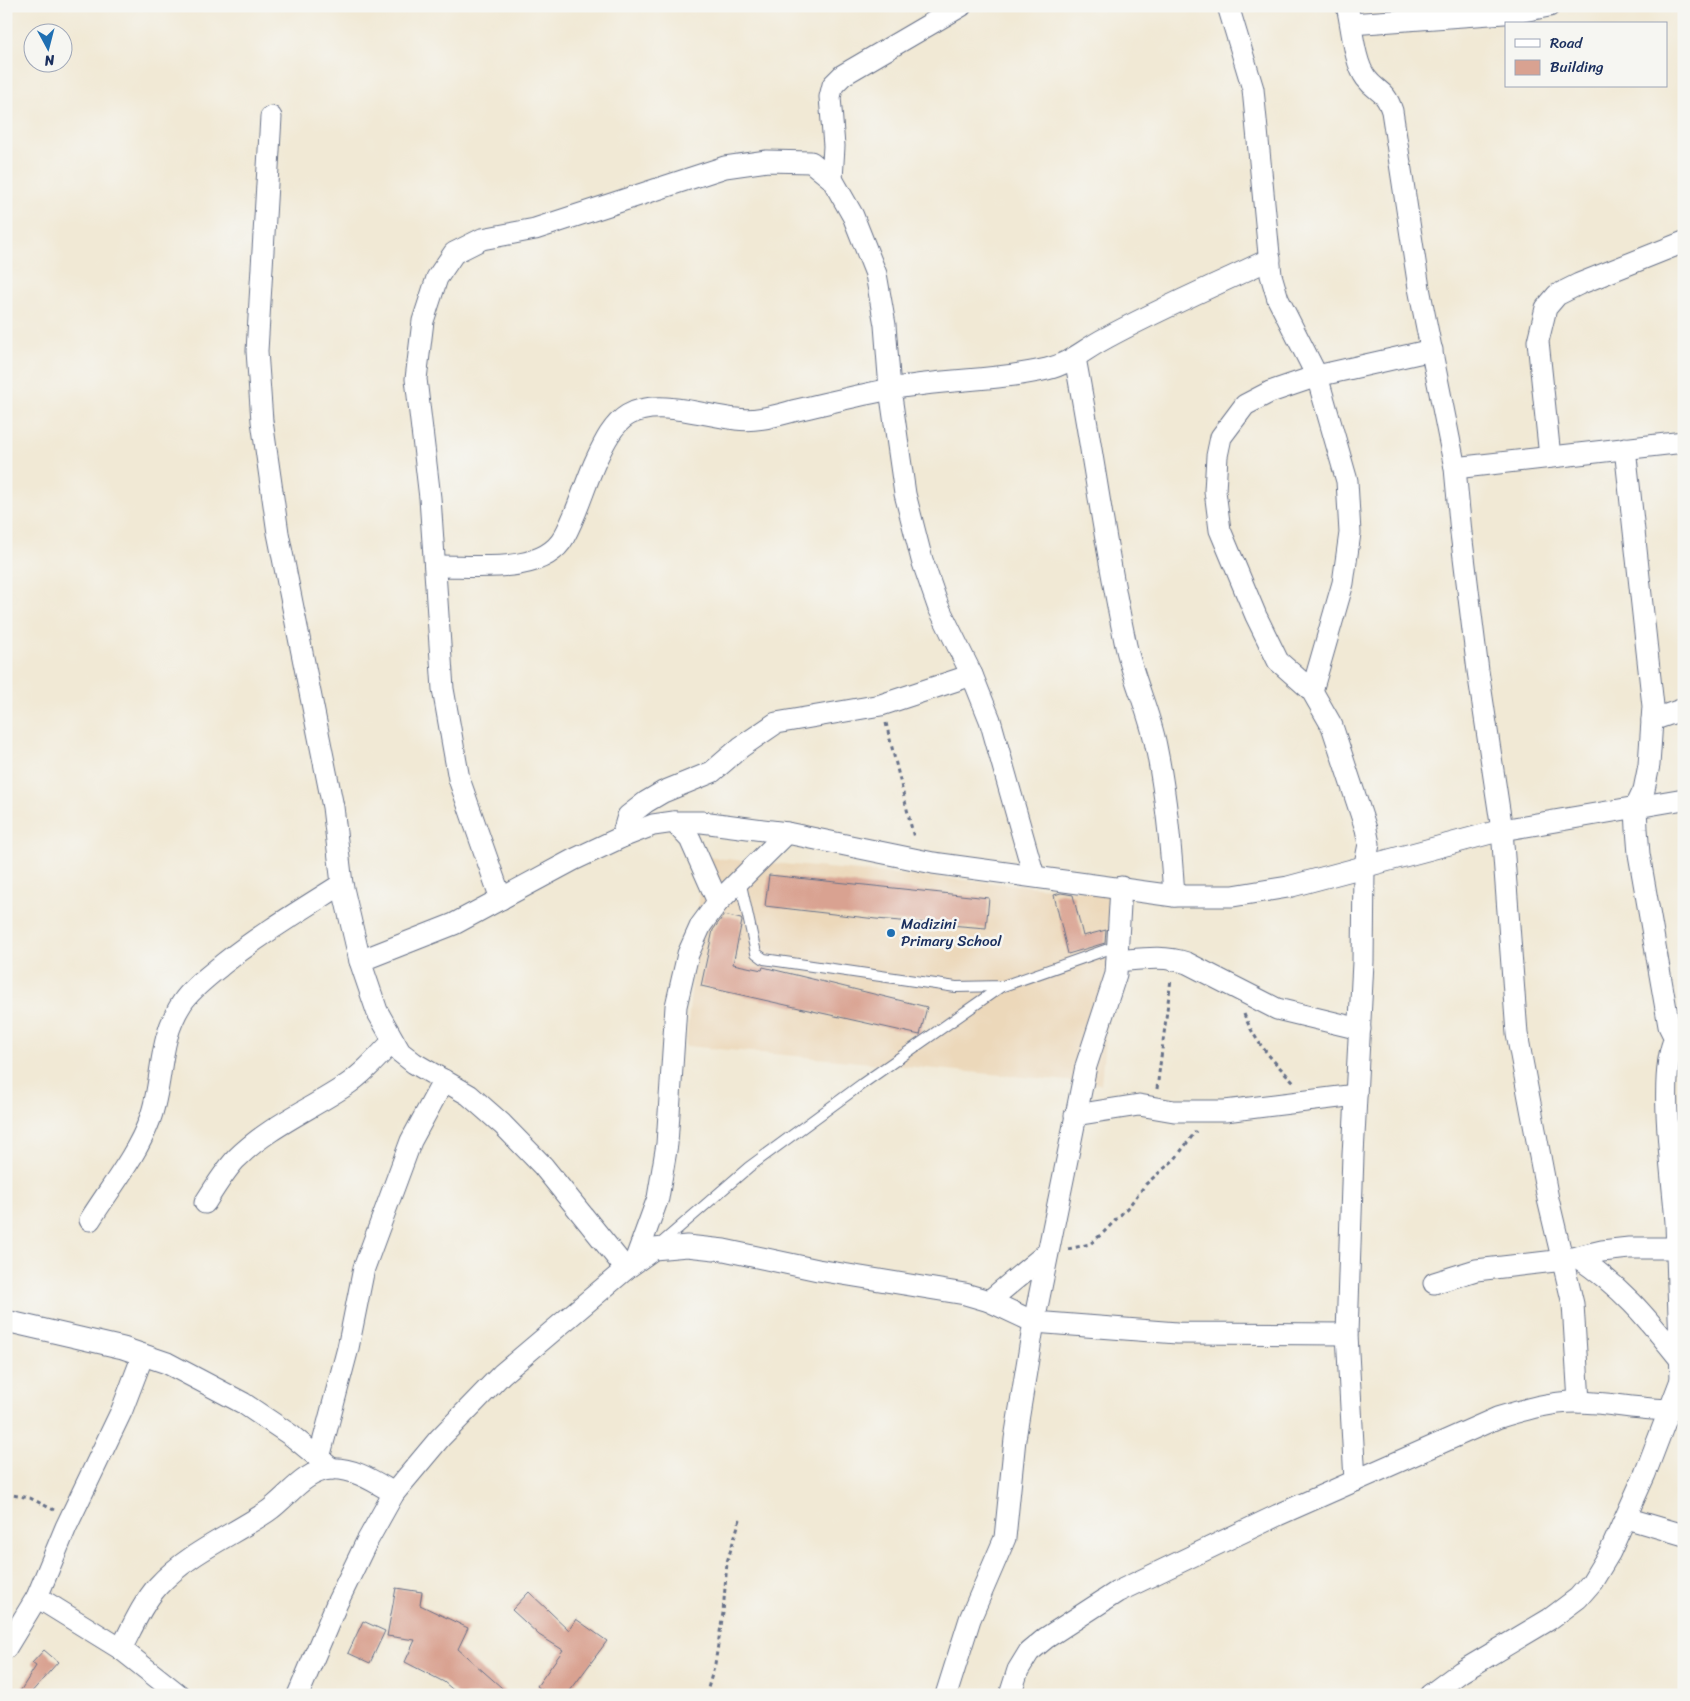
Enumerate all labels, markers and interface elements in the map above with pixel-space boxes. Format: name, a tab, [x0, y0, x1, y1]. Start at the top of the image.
north arrow	[22, 22, 72, 72]
legend	[1505, 22, 1668, 88]
text: Road	[1550, 30, 1583, 56]
text: N	[43, 47, 57, 73]
text: Building	[1550, 54, 1604, 80]
place label: Madizini Primary School	[901, 911, 1002, 954]
marker: Madizini Primary School	[885, 927, 897, 939]

